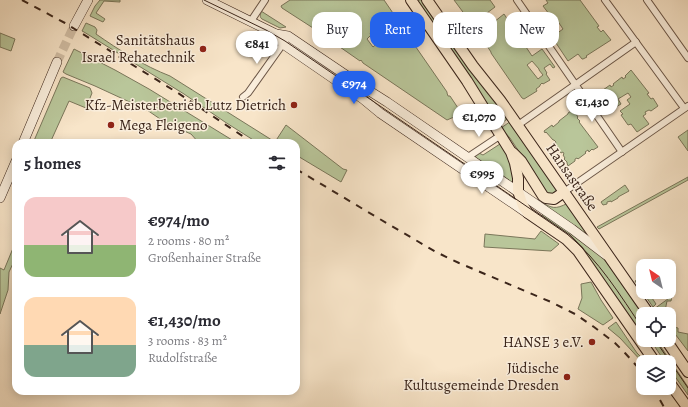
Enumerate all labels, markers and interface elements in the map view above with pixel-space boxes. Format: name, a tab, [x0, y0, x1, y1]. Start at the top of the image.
chip: Buy	[312, 12, 362, 48]
chip: Rent	[370, 12, 425, 48]
chip: Filters	[433, 12, 497, 48]
chip: New	[505, 12, 559, 48]
place label: Sanitätshaus Israel Rehatechnik	[82, 30, 196, 67]
pin: €841	[233, 31, 281, 65]
text: €841	[245, 35, 269, 52]
marker: Sanitätshaus Israel Rehatechnik	[198, 44, 208, 54]
pin: €974	[330, 71, 378, 105]
text: €974	[341, 75, 367, 92]
pin: €1,430	[559, 89, 625, 123]
text: €1,430	[575, 93, 609, 110]
place label: Kfz-Meisterbetrieb Lutz Dietrich	[85, 95, 286, 115]
marker: Kfz-Meisterbetrieb Lutz Dietrich	[289, 100, 299, 110]
pin: €1,070	[446, 104, 512, 138]
text: €1,070	[462, 108, 496, 125]
place label: Mega Fleigeno	[119, 115, 207, 135]
marker: Mega Fleigeno	[106, 120, 116, 130]
street label: Hansastraße	[541, 139, 603, 215]
text: 5 homes	[24, 152, 81, 175]
icon: filters	[266, 152, 288, 174]
pin: €995	[458, 161, 506, 195]
text: €995	[469, 165, 495, 182]
text: €974/mo	[148, 209, 210, 232]
icon: home	[56, 213, 104, 261]
text: 2 rooms · 80 m²	[148, 232, 229, 249]
text: Großenhainer Straße	[148, 249, 261, 266]
north arrow	[636, 259, 676, 299]
map controls	[636, 259, 676, 395]
button: locate	[636, 307, 676, 347]
text: €1,430/mo	[148, 309, 221, 332]
icon: home	[56, 313, 104, 361]
text: 3 rooms · 83 m²	[148, 332, 227, 349]
place label: HANSE 3 e.V.	[503, 332, 584, 352]
marker: HANSE 3 e.V.	[587, 337, 597, 347]
text: Rudolfstraße	[148, 349, 217, 366]
button: layers	[636, 355, 676, 395]
place label: Jüdische Kultusgemeinde Dresden	[403, 358, 559, 395]
marker: Jüdische Kultusgemeinde Dresden	[562, 372, 572, 382]

